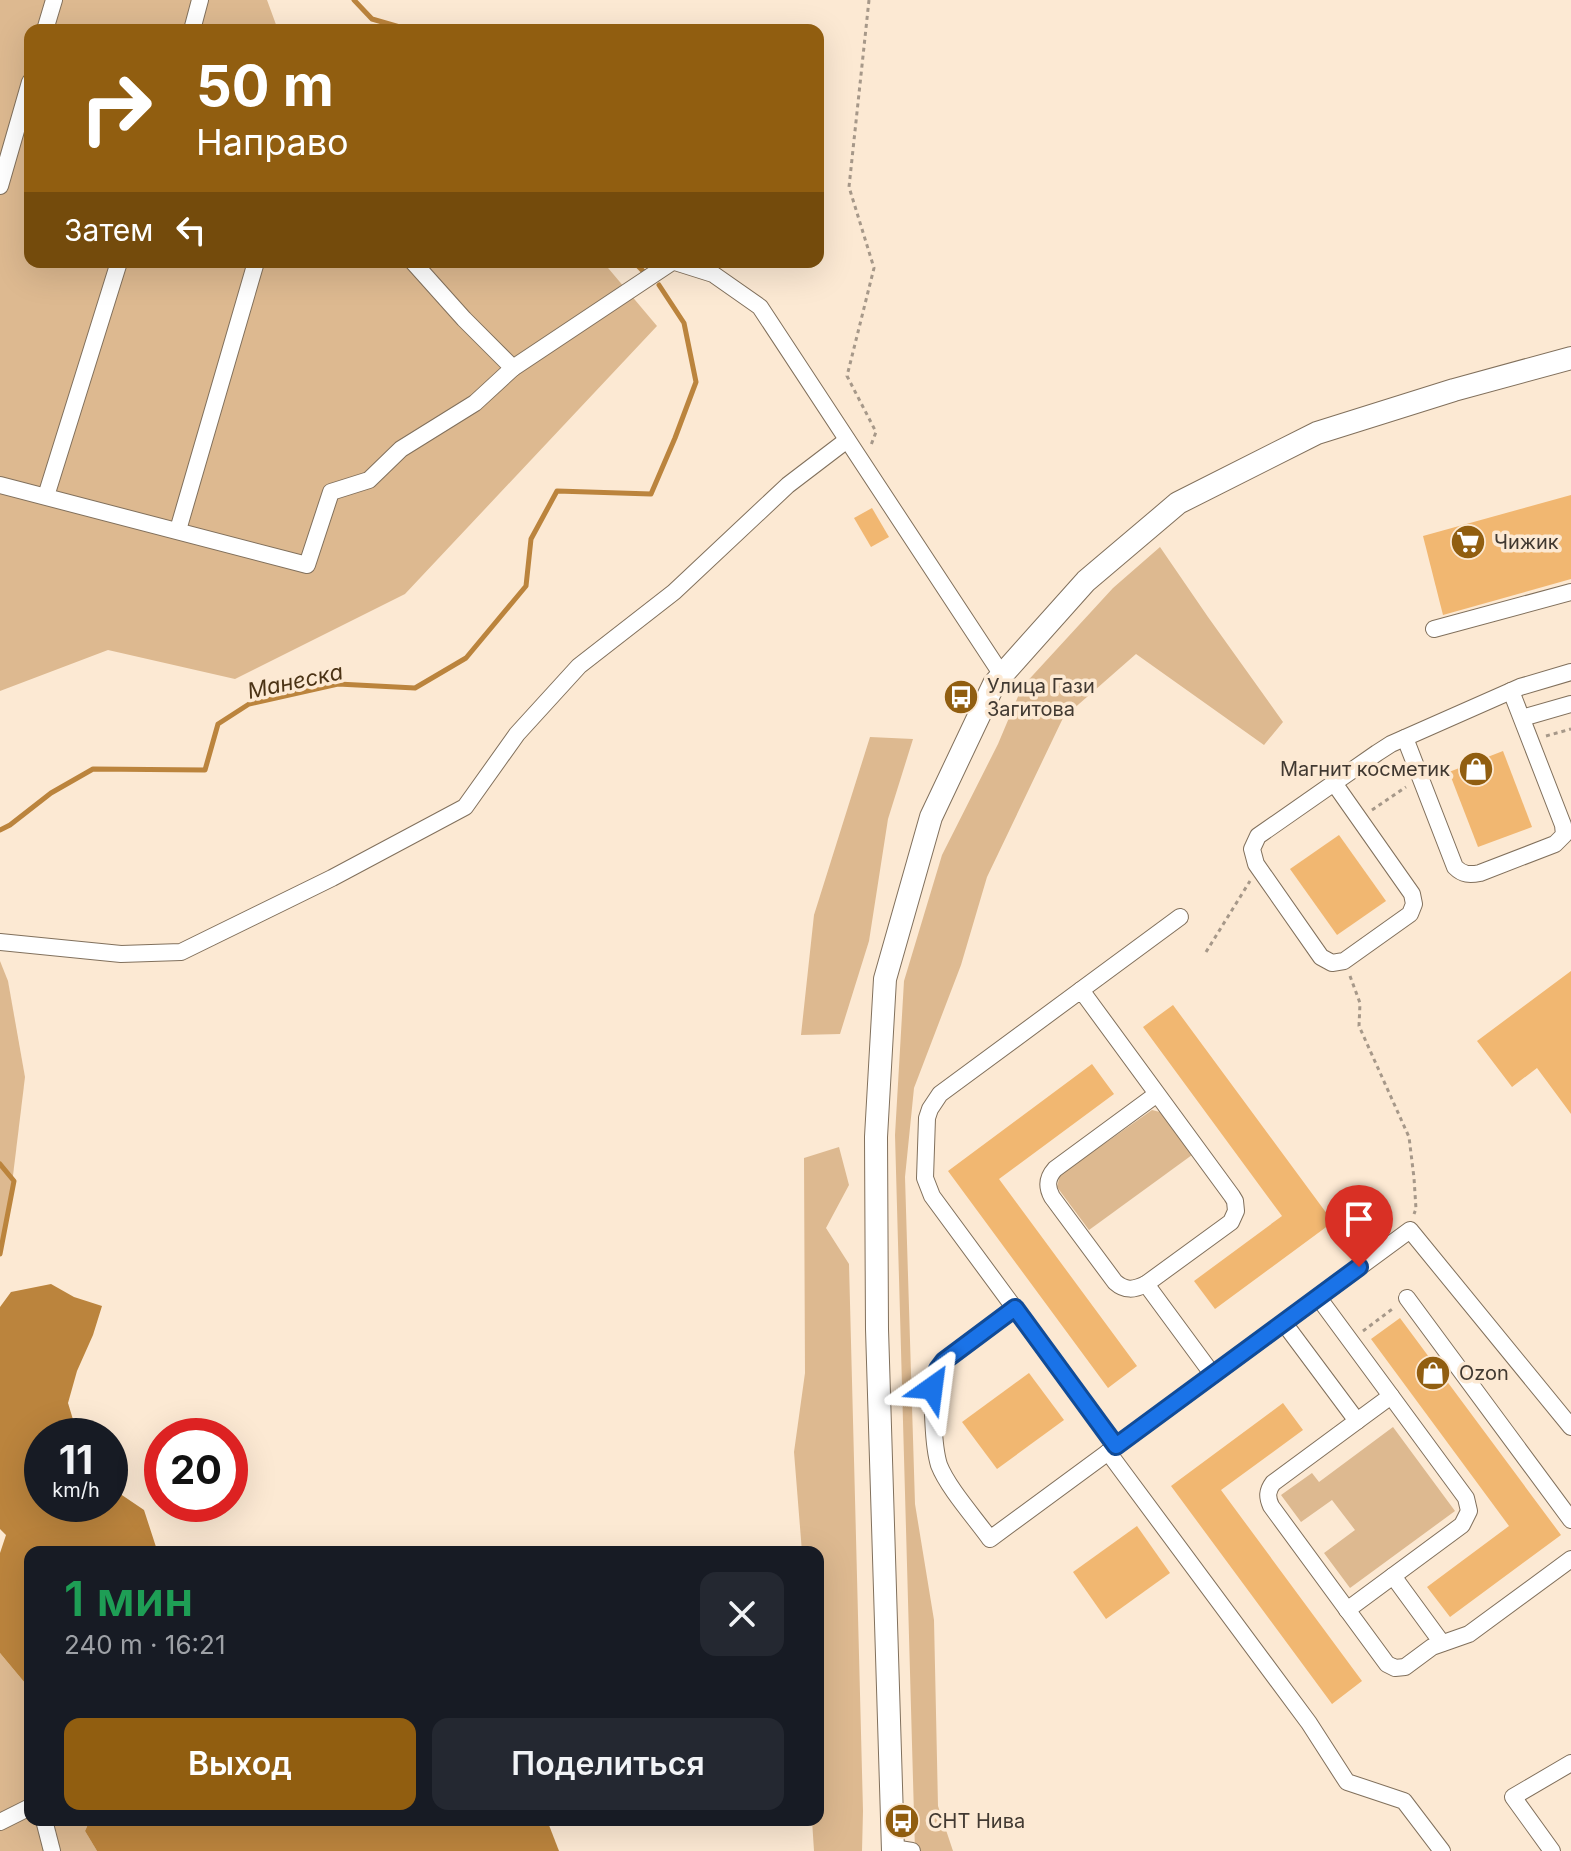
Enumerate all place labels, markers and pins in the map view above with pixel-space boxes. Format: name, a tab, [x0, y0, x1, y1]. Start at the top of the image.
supermarket icon: Чижик	[1449, 523, 1487, 561]
place label: Чижик	[1494, 530, 1559, 554]
place label: Улица Гази Загитова	[987, 674, 1095, 721]
bus stop icon: Улица Гази Загитова	[942, 678, 980, 716]
shop icon: Магнит косметик	[1457, 750, 1495, 788]
place label: Магнит косметик	[1280, 757, 1450, 781]
pin	[1325, 1185, 1393, 1267]
shop icon: Ozon	[1414, 1354, 1452, 1392]
place label: Ozon	[1459, 1361, 1509, 1385]
bus stop icon: СНТ Нива	[883, 1802, 921, 1840]
place label: СНТ Нива	[928, 1809, 1025, 1833]

